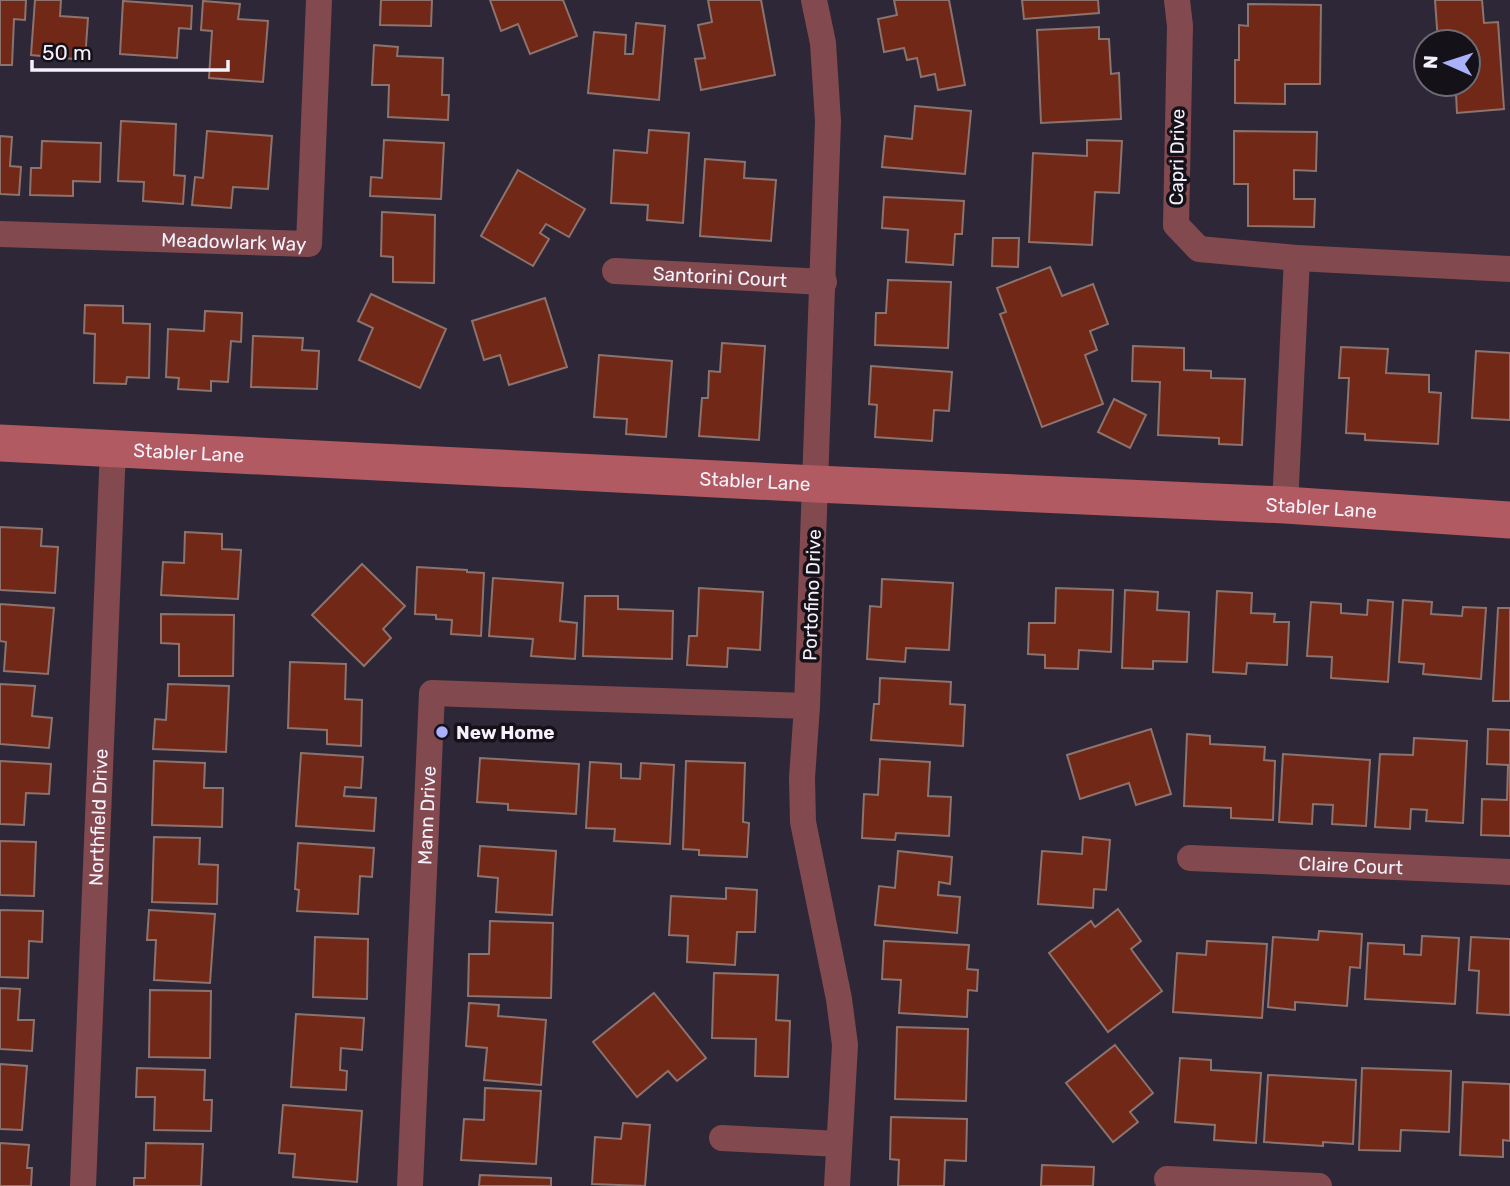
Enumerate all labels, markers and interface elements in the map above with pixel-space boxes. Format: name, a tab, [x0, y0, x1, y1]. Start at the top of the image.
scale bar	[32, 28, 228, 72]
north arrow	[1412, 28, 1482, 98]
text: 50 m	[42, 40, 92, 65]
text: N	[1419, 55, 1442, 70]
street label: Capri Drive	[1165, 108, 1189, 206]
street label: Meadowlark Way	[161, 228, 307, 255]
street label: Santorini Court	[652, 262, 788, 292]
street label: Stabler Lane	[133, 438, 245, 467]
street label: Stabler Lane	[699, 467, 811, 495]
street label: Stabler Lane	[1265, 493, 1378, 523]
street label: Portofino Drive	[798, 529, 826, 661]
place label: New Home	[456, 721, 555, 744]
marker: New Home	[434, 724, 450, 740]
street label: Northfield Drive	[84, 748, 112, 887]
street label: Mann Drive	[413, 765, 440, 865]
street label: Claire Court	[1298, 851, 1404, 879]

